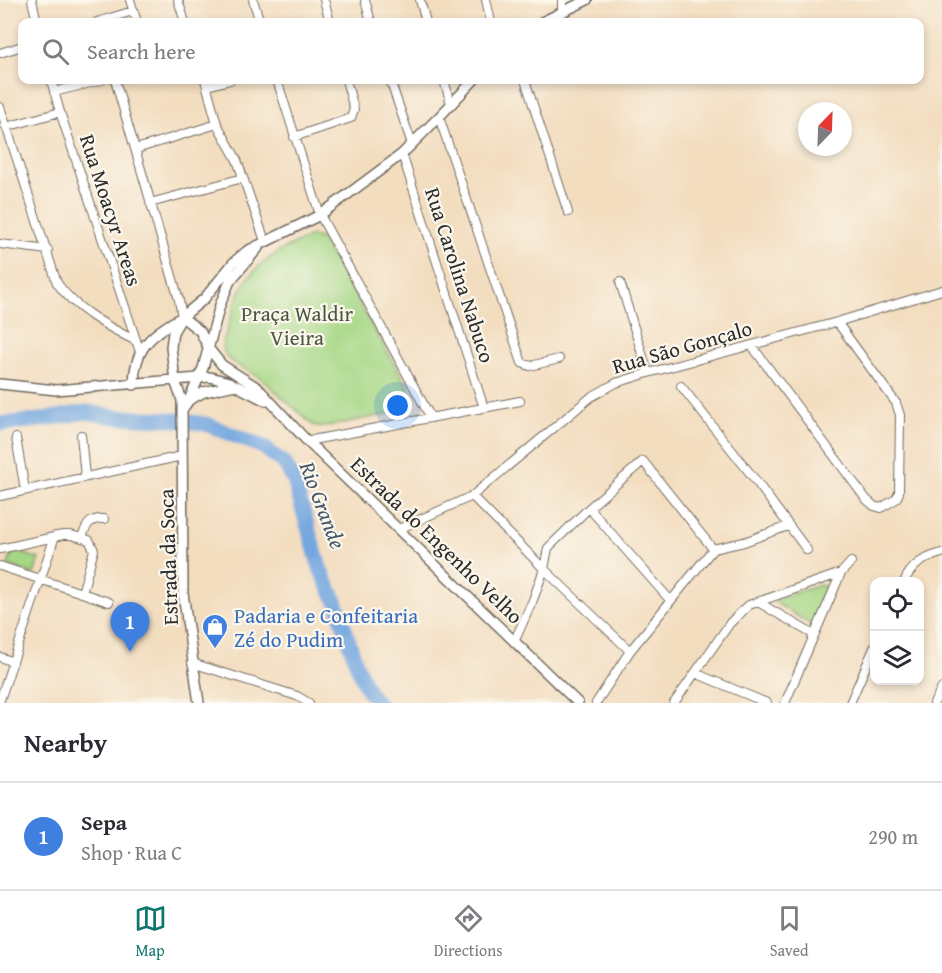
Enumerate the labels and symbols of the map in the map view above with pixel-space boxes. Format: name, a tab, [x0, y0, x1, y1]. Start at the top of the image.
north arrow	[798, 102, 852, 156]
street label: Rua Moacyr Areas	[72, 130, 150, 290]
street label: Rua Carolina Nabuco	[417, 183, 503, 367]
park label: Praça Waldir Vieira	[241, 298, 353, 353]
street label: Rua São Gonçalo	[608, 312, 756, 382]
your location	[383, 391, 412, 420]
street label: Estrada do Engenho Velho	[344, 449, 530, 631]
water label: Rio Grande	[291, 456, 354, 553]
street label: Estrada da Soca	[150, 488, 186, 626]
place label: Padaria e Confeitaria Zé do Pudim	[234, 600, 418, 655]
pin: 1	[110, 602, 150, 652]
shop icon: Padaria e Confeitaria Zé do Pudim	[200, 612, 230, 650]

